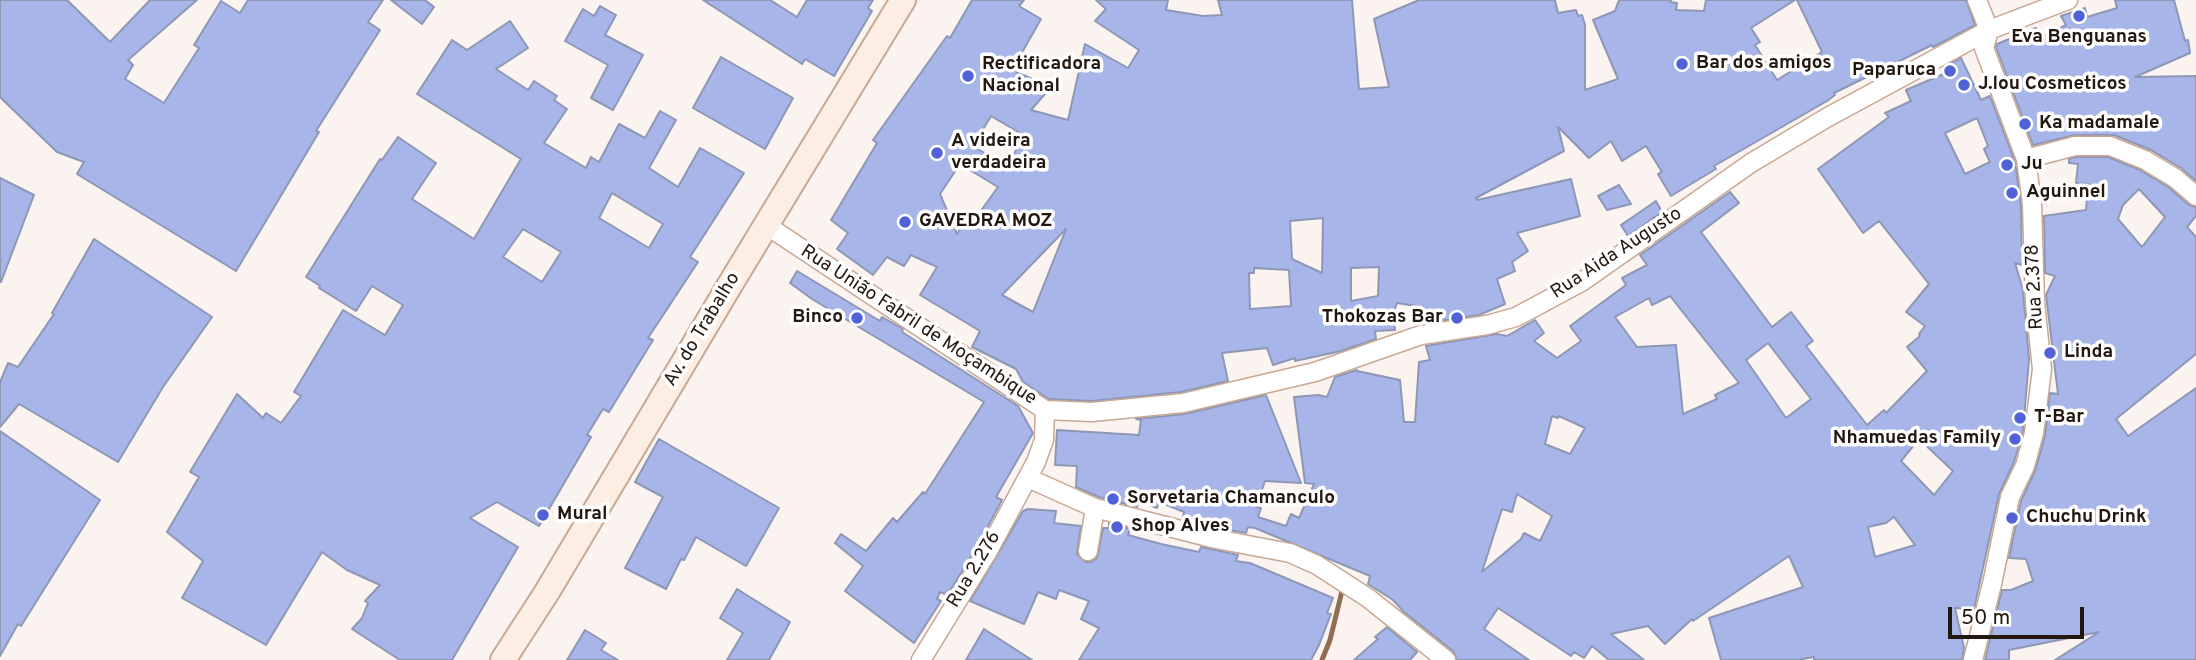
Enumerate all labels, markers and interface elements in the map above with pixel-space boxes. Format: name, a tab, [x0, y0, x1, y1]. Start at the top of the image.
marker: Eva Benguanas	[2071, 8, 2087, 24]
place label: Eva Benguanas	[2011, 27, 2147, 49]
place label: Bar dos amigos	[1696, 53, 1832, 75]
place label: Rectificadora Nacional	[982, 54, 1101, 98]
marker: Bar dos amigos	[1674, 56, 1690, 72]
place label: Paparuca	[1852, 60, 1936, 82]
marker: Paparuca	[1942, 63, 1958, 79]
marker: Rectificadora Nacional	[960, 68, 976, 84]
place label: J.lou Cosmeticos	[1978, 74, 2127, 96]
marker: J.lou Cosmeticos	[1956, 77, 1972, 93]
place label: Ka madamale	[2039, 113, 2160, 135]
marker: Ka madamale	[2017, 116, 2033, 132]
place label: A videira verdadeira	[951, 131, 1046, 175]
marker: A videira verdadeira	[929, 145, 945, 161]
place label: Ju	[2021, 154, 2043, 176]
marker: Ju	[1999, 157, 2015, 173]
place label: Aguinnel	[2026, 182, 2106, 204]
marker: Aguinnel	[2004, 185, 2020, 201]
street label: Rua Aida Augusto	[1547, 203, 1687, 305]
place label: GAVEDRA MOZ	[919, 211, 1052, 233]
marker: GAVEDRA MOZ	[897, 214, 913, 230]
street label: Rua União Fabril de Moçambique	[796, 241, 1040, 411]
street label: Rua 2.378	[2022, 244, 2050, 330]
street label: Av. do Trabalho	[660, 269, 746, 391]
place label: Binco	[792, 307, 843, 329]
place label: Thokozas Bar	[1322, 307, 1443, 329]
marker: Binco	[849, 310, 865, 326]
marker: Thokozas Bar	[1449, 310, 1465, 326]
place label: Linda	[2064, 342, 2113, 364]
marker: Linda	[2042, 345, 2058, 361]
place label: T-Bar	[2034, 407, 2084, 429]
marker: T-Bar	[2012, 410, 2028, 426]
place label: Nhamuedas Family	[1833, 428, 2001, 450]
marker: Nhamuedas Family	[2007, 431, 2023, 447]
place label: Sorvetaria Chamanculo	[1127, 488, 1335, 510]
marker: Sorvetaria Chamanculo	[1105, 491, 1121, 507]
place label: Mural	[557, 504, 607, 526]
marker: Mural	[535, 507, 551, 523]
place label: Chuchu Drink	[2026, 507, 2147, 529]
marker: Chuchu Drink	[2004, 510, 2020, 526]
place label: Shop Alves	[1131, 516, 1230, 538]
marker: Shop Alves	[1109, 519, 1125, 535]
street label: Rua 2.276	[943, 528, 1007, 612]
scale bar	[1951, 594, 2088, 638]
text: 50 m	[1961, 605, 2010, 632]

